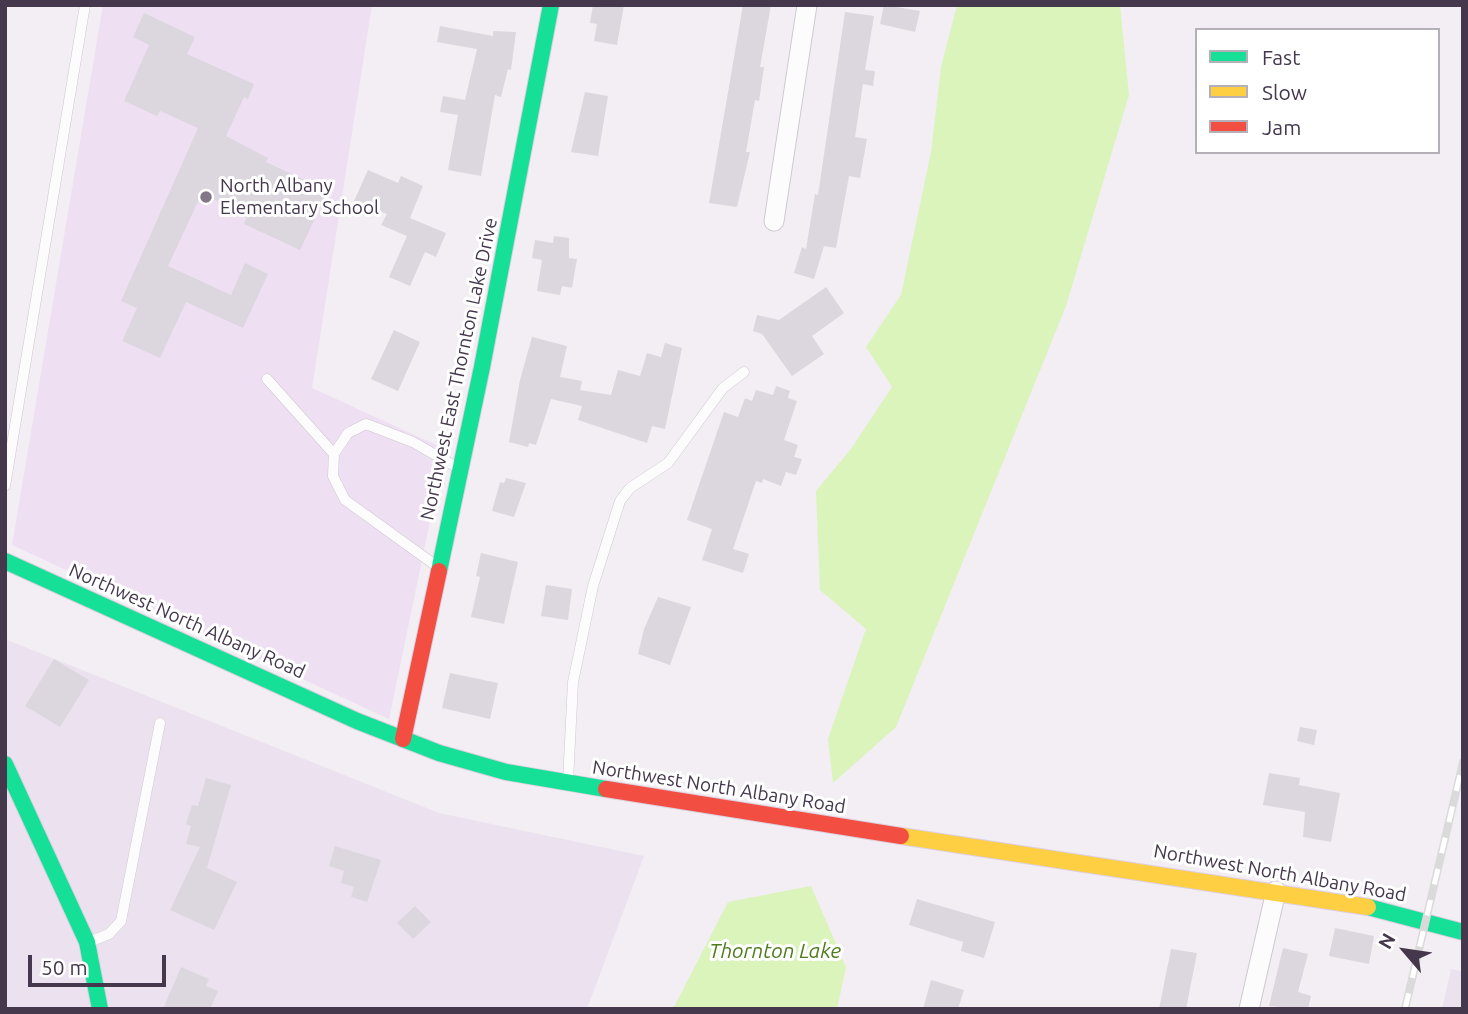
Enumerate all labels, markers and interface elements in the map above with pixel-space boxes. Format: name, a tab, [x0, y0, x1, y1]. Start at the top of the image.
legend	[1195, 28, 1440, 154]
text: Fast	[1262, 45, 1300, 69]
text: Slow	[1262, 80, 1307, 104]
text: Jam	[1262, 115, 1301, 139]
place label: North Albany Elementary School	[220, 175, 379, 219]
marker: North Albany Elementary School	[198, 189, 214, 205]
street label: Northwest East Thornton Lake Drive	[416, 216, 502, 522]
street label: Northwest North Albany Road	[65, 558, 309, 684]
street label: Northwest North Albany Road	[591, 756, 847, 818]
street label: Northwest North Albany Road	[1152, 840, 1408, 906]
north arrow	[1370, 916, 1440, 986]
text: N	[1374, 929, 1400, 952]
water label: Thornton Lake	[709, 938, 841, 964]
scale bar	[32, 940, 170, 984]
text: 50 m	[41, 955, 88, 979]

